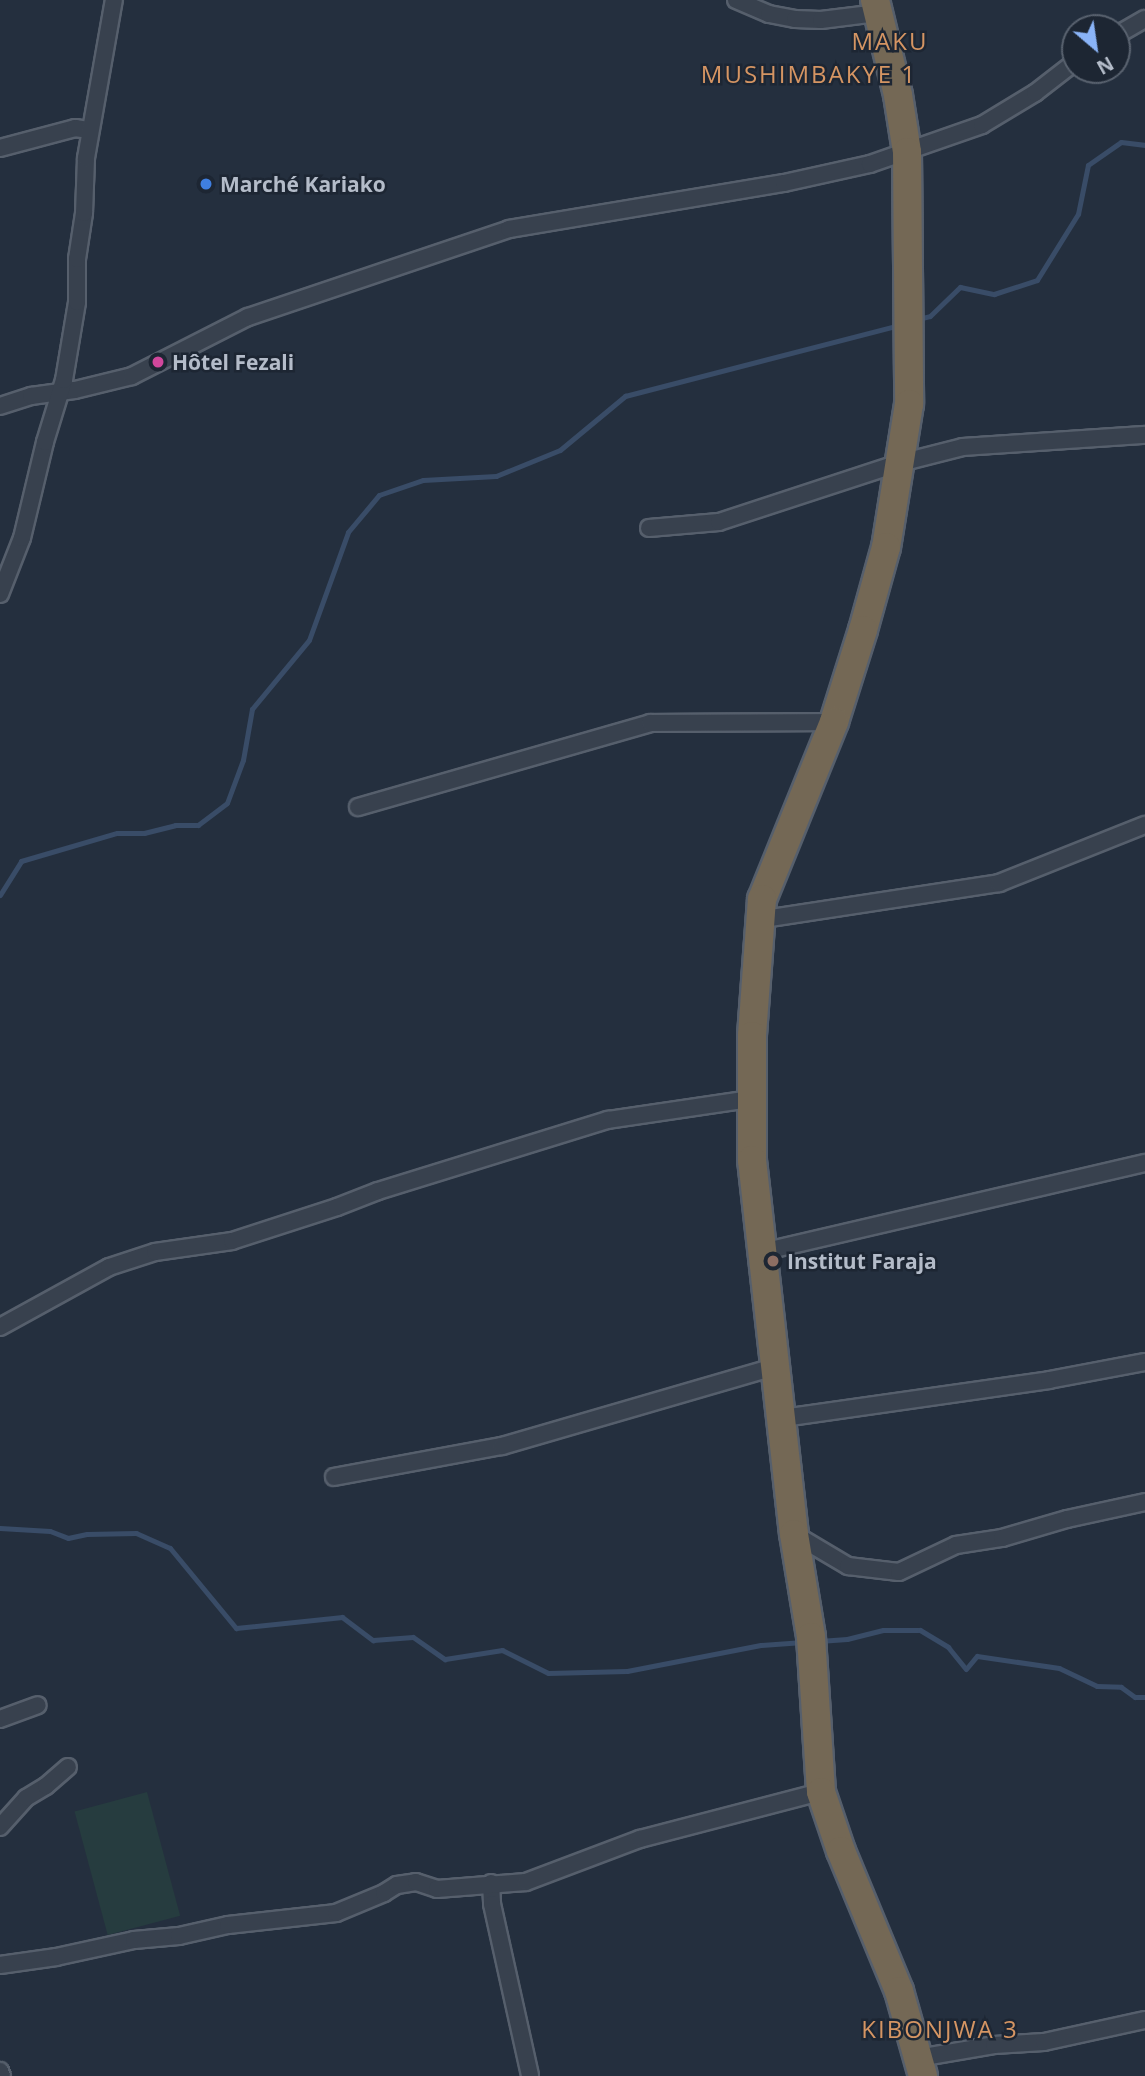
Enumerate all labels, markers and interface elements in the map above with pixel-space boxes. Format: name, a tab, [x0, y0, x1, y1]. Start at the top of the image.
north arrow	[1061, 14, 1131, 84]
district label: MAKU	[852, 27, 928, 55]
text: N	[1092, 50, 1118, 81]
district label: MUSHIMBAKYE 1	[702, 60, 916, 88]
place label: Marché Kariako	[220, 171, 386, 197]
marker: Marché Kariako	[198, 176, 214, 192]
place label: Hôtel Fezali	[172, 349, 294, 375]
marker: Hôtel Fezali	[150, 354, 166, 370]
place label: Institut Faraja	[787, 1248, 937, 1274]
marker: Institut Faraja	[765, 1253, 781, 1269]
district label: KIBONJWA 3	[863, 2015, 1017, 2043]

